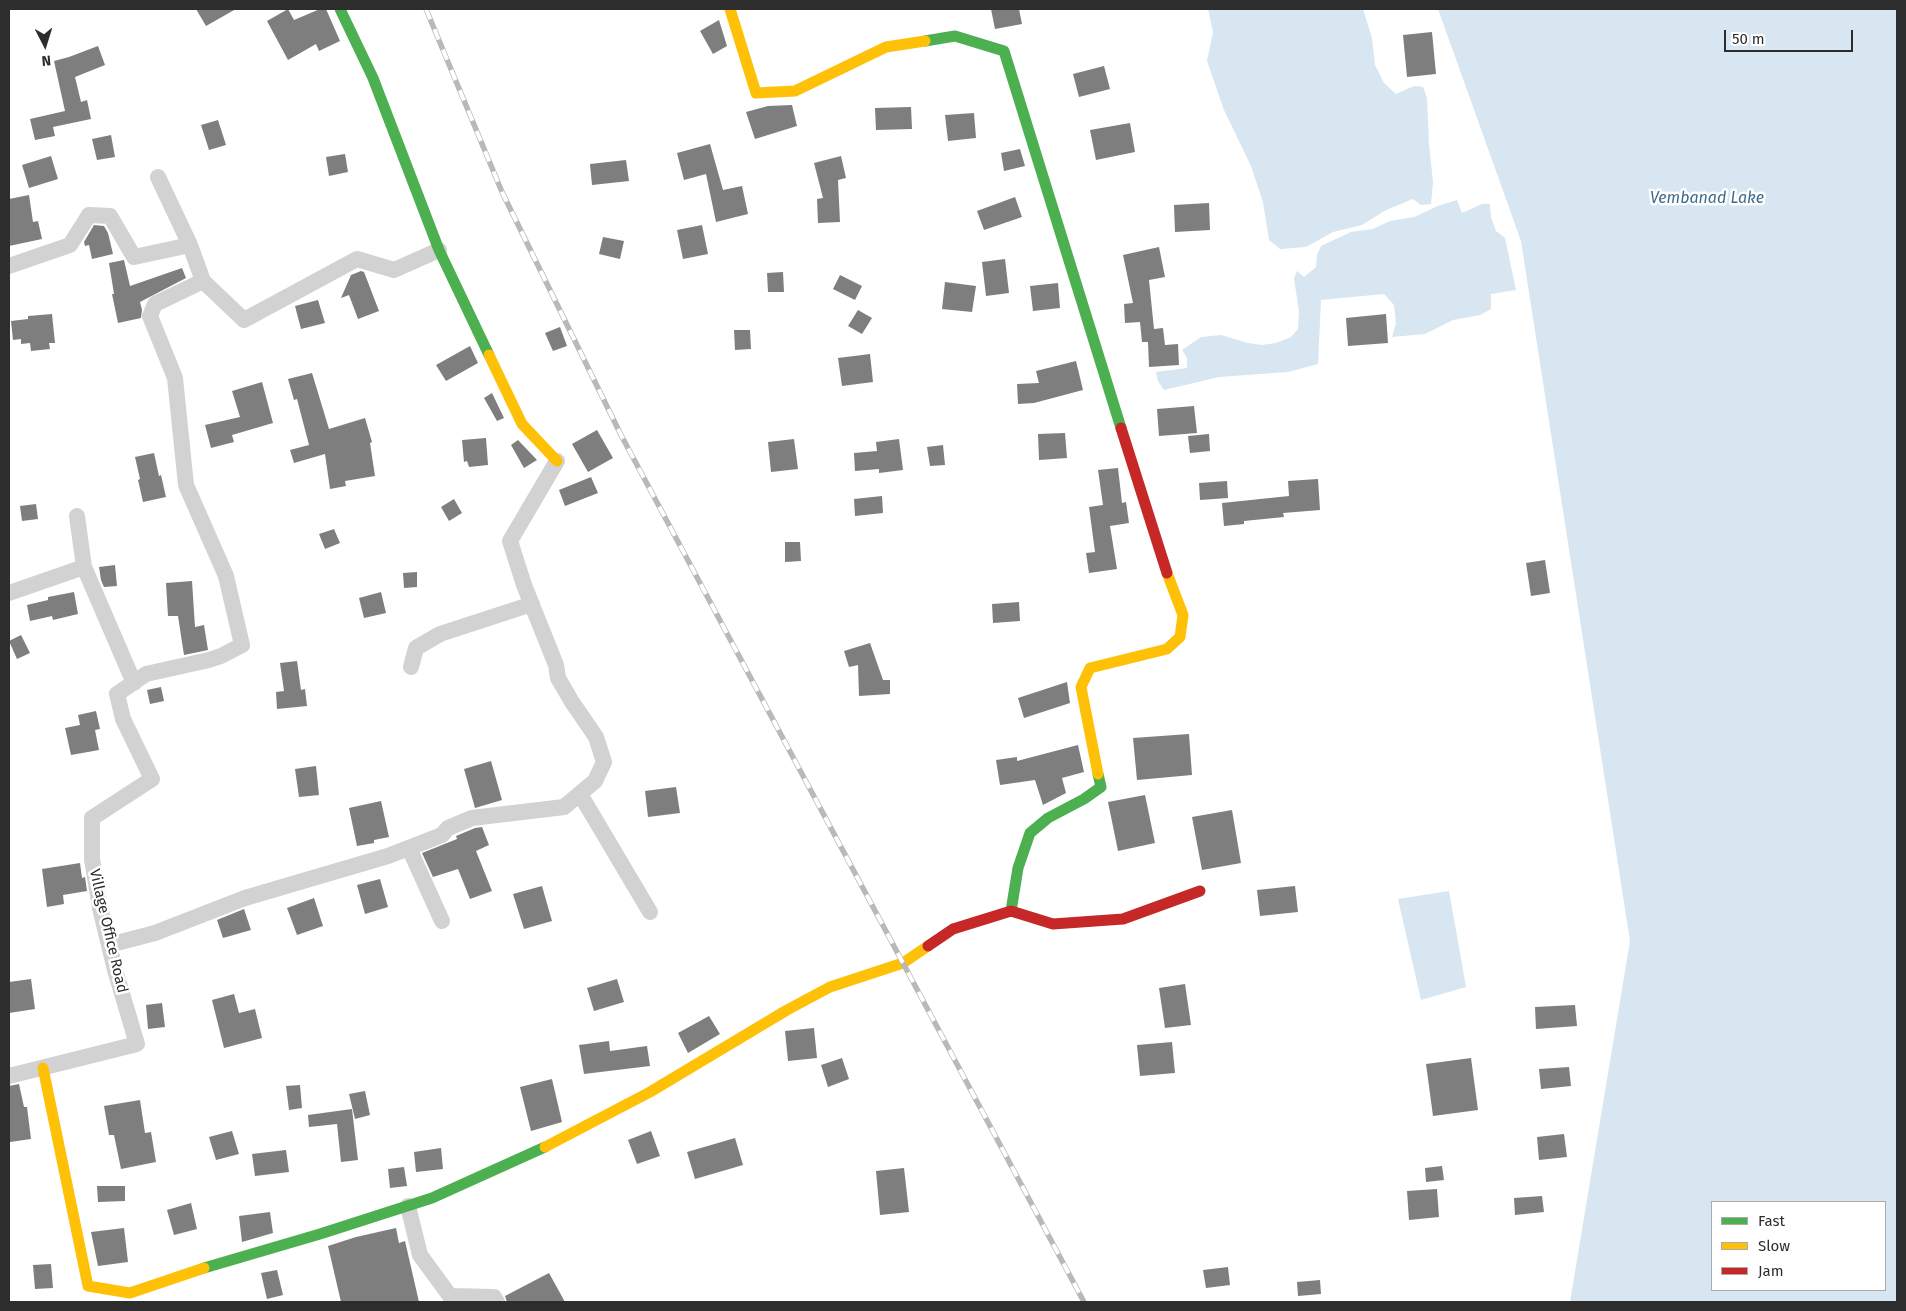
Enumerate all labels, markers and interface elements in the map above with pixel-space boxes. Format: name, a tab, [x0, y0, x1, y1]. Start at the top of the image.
north arrow	[20, 20, 70, 70]
scale bar	[1726, 20, 1855, 52]
text: 50 m	[1732, 30, 1765, 48]
text: N	[41, 52, 52, 69]
water label: Vembanad Lake	[1650, 189, 1764, 209]
street label: Village Office Road	[85, 867, 131, 995]
legend	[1711, 1201, 1886, 1291]
text: Fast	[1758, 1212, 1785, 1230]
text: Slow	[1758, 1237, 1790, 1255]
text: Jam	[1758, 1262, 1784, 1280]

